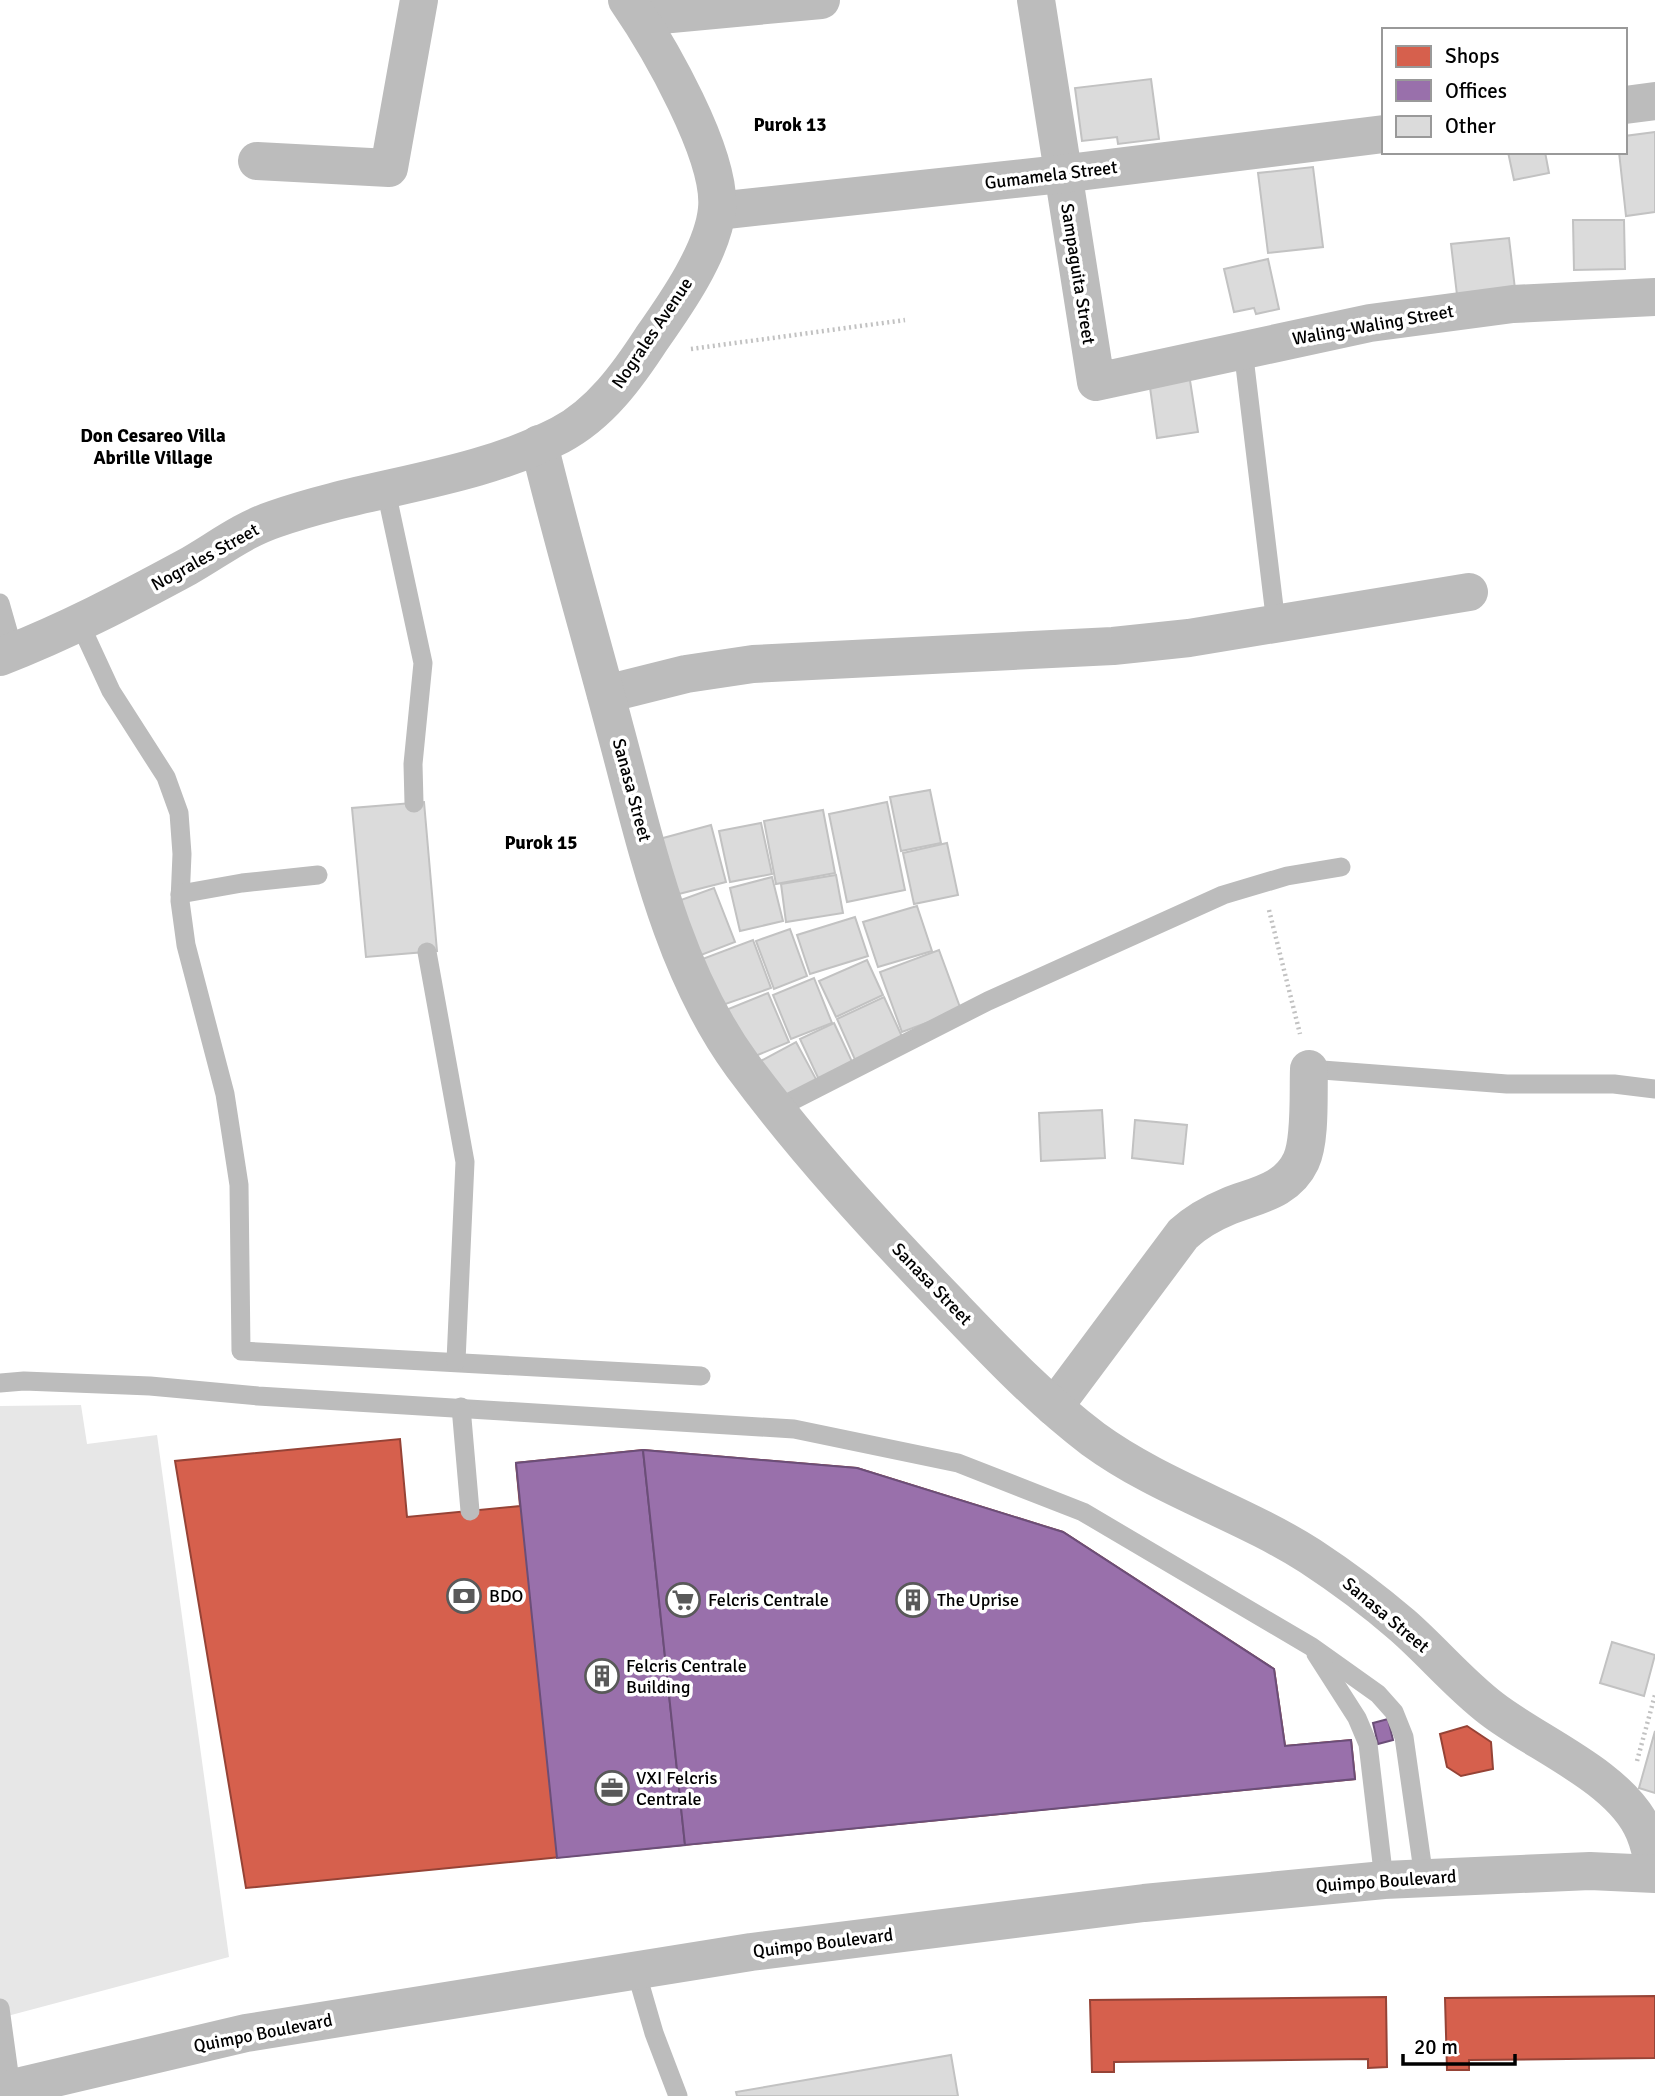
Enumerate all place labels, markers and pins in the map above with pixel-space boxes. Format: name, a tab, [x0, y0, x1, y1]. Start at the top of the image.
bank icon: BDO	[445, 1577, 483, 1615]
supermarket icon: Felcris Centrale	[664, 1581, 702, 1619]
building icon: The Uprise	[894, 1581, 932, 1619]
place label: BDO	[489, 1585, 523, 1607]
place label: Felcris Centrale	[708, 1589, 829, 1611]
place label: The Uprise	[937, 1589, 1019, 1611]
place label: Felcris Centrale Building	[626, 1655, 747, 1698]
building icon: Felcris Centrale Building	[583, 1657, 621, 1695]
place label: VXI Felcris Centrale	[636, 1767, 717, 1810]
office icon: VXI Felcris Centrale	[593, 1769, 631, 1807]

